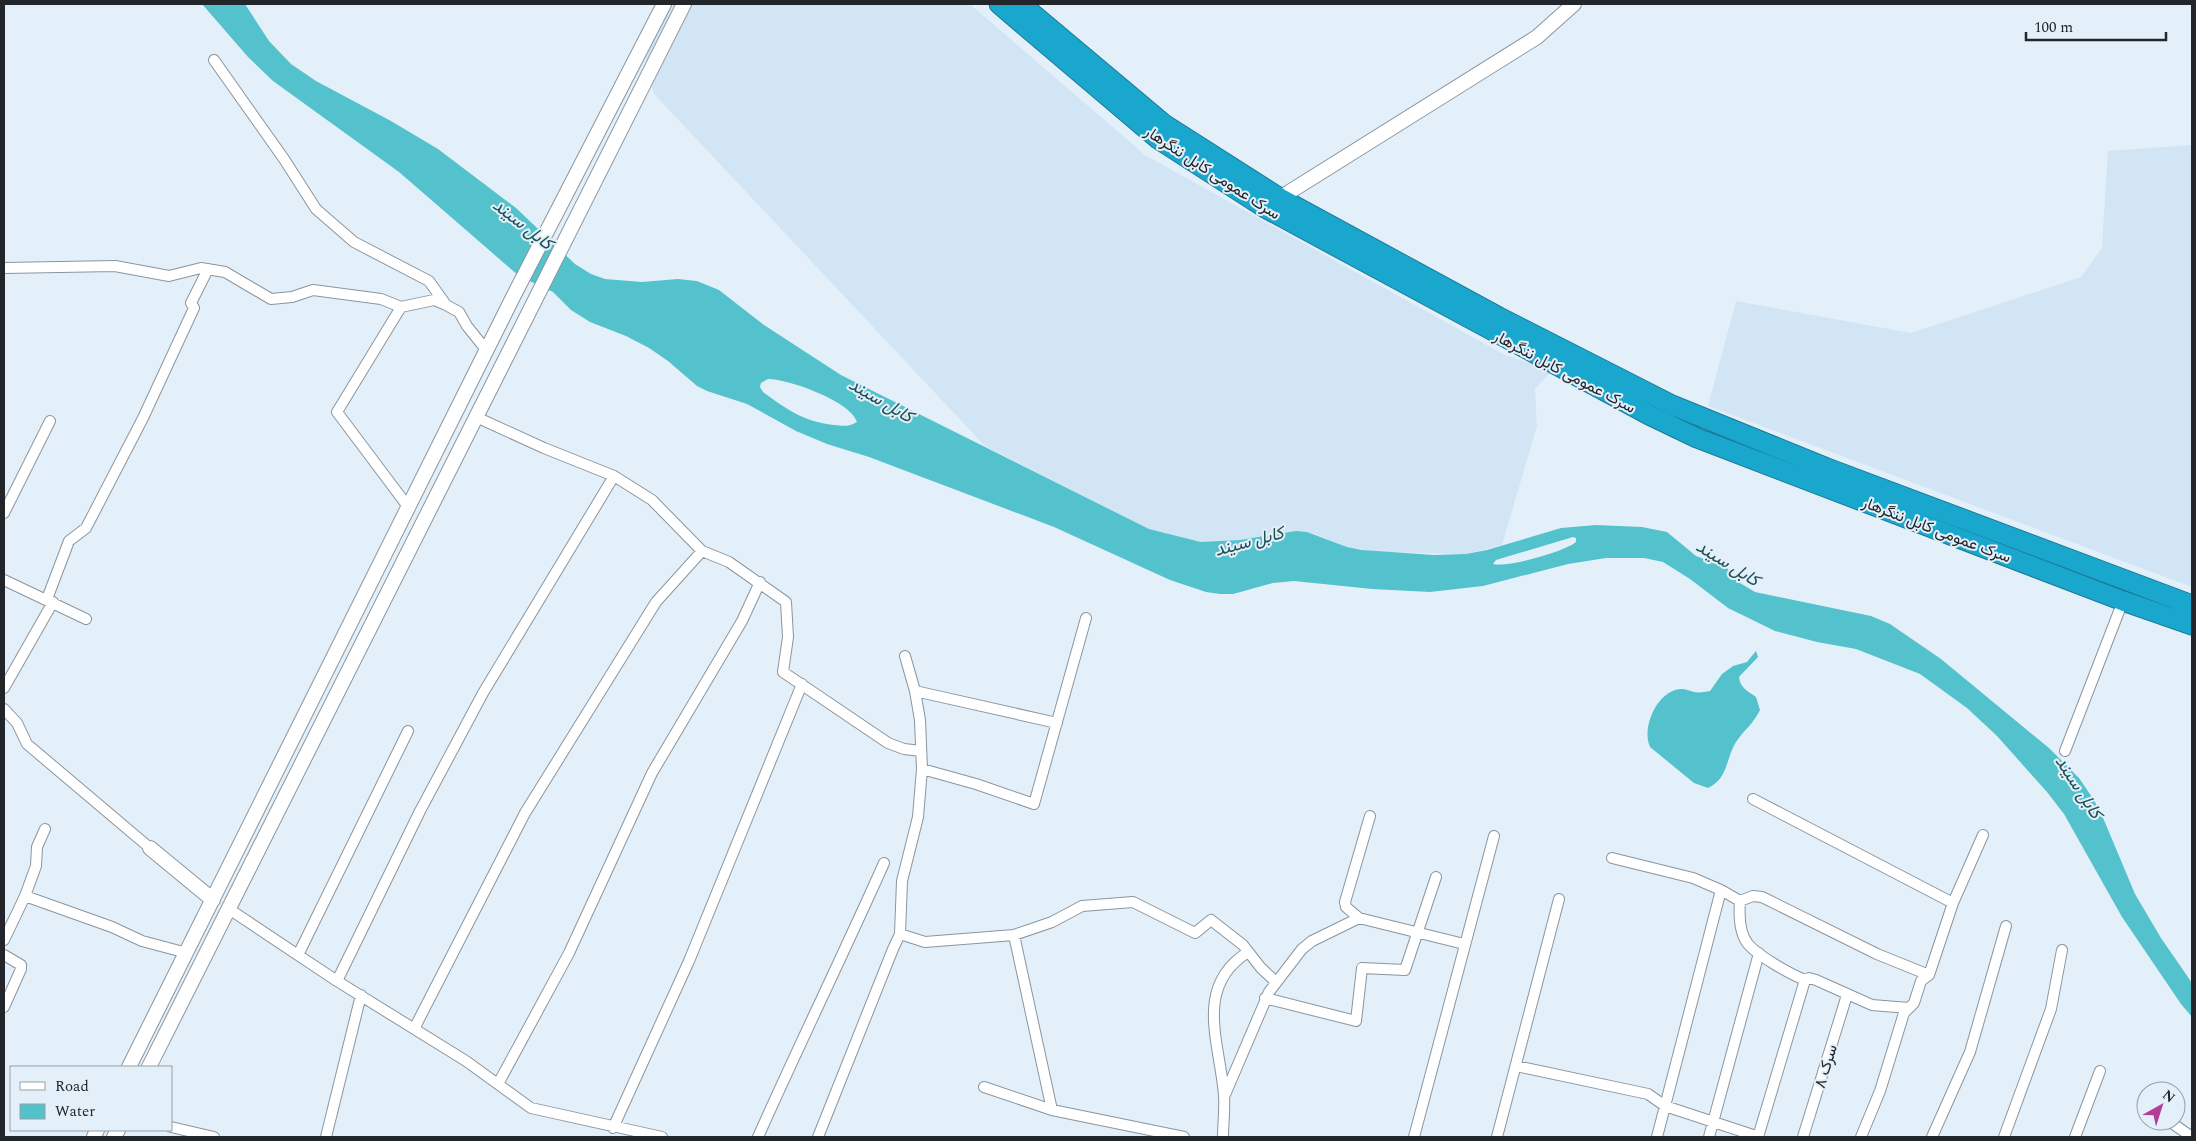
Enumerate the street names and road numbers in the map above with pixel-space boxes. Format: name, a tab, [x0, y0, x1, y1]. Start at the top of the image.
street label: سرک عمومی کابل ننگرهار	[1139, 119, 1285, 226]
street label: سرک عمومی کابل ننگرهار	[1488, 324, 1640, 420]
street label: سرک عمومی کابل ننگرهار	[1858, 490, 2015, 569]
street label: سرک ۸	[1808, 1041, 1844, 1091]

